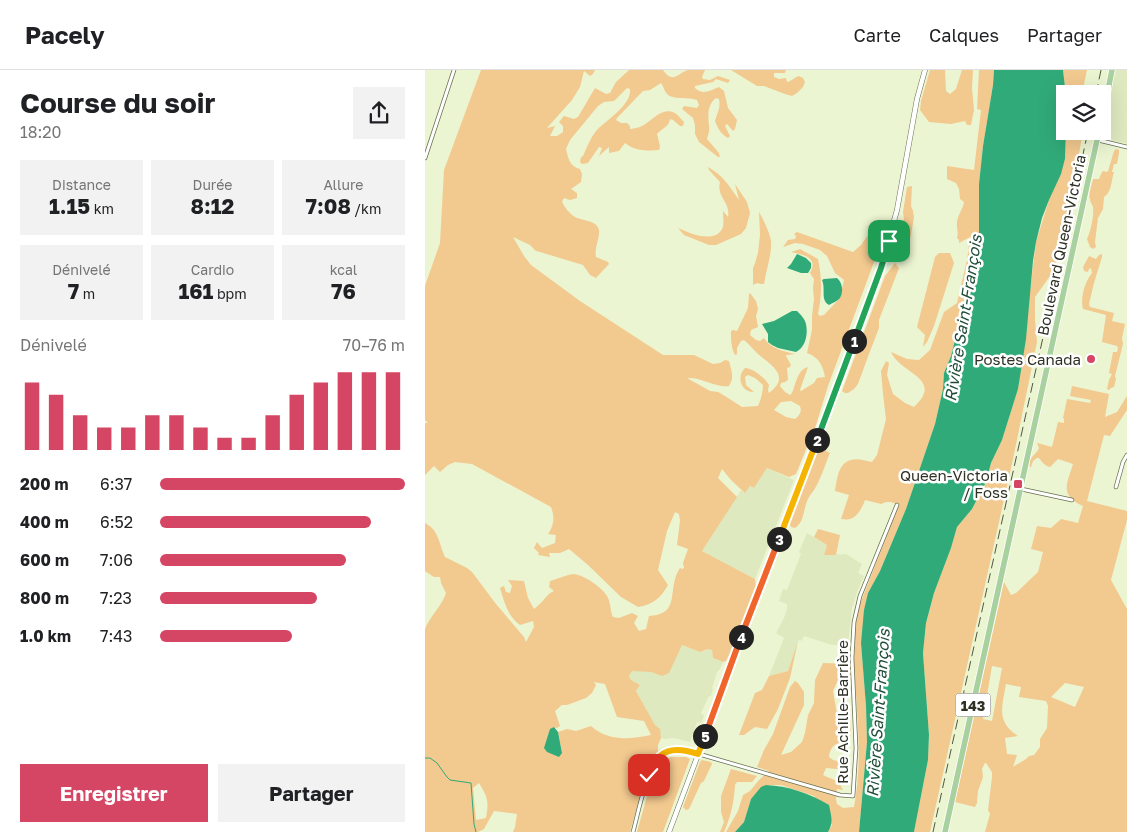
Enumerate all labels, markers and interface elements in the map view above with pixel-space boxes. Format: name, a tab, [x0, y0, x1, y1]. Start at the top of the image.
text: Pacely	[25, 20, 105, 49]
text: Carte	[854, 24, 901, 46]
text: Calques	[929, 24, 999, 46]
text: Partager	[1027, 24, 1102, 46]
map controls	[1056, 85, 1111, 140]
button: layers	[1056, 85, 1111, 140]
text: Course du soir	[20, 86, 215, 119]
button: share	[353, 87, 405, 139]
text: 18:20	[20, 122, 62, 142]
street label: Boulevard Queen-Victoria	[1033, 153, 1089, 337]
text: Distance	[52, 176, 111, 193]
text: Durée	[193, 176, 232, 193]
text: Allure	[324, 176, 363, 193]
text: 1.15	[49, 193, 90, 219]
text: 8:12	[191, 193, 234, 219]
text: 7:08	[306, 193, 351, 219]
text: km	[90, 200, 114, 217]
text: /km	[351, 200, 381, 217]
pin	[868, 220, 910, 262]
icon: arrive	[875, 227, 903, 255]
water label: Rivière Saint-François	[940, 232, 986, 403]
text: Dénivelé	[52, 261, 111, 278]
text: Cardio	[191, 261, 234, 278]
text: kcal	[330, 261, 357, 278]
text: 7	[68, 278, 79, 304]
text: 161	[178, 278, 213, 304]
text: 76	[331, 278, 356, 304]
text: m	[79, 285, 95, 302]
text: bpm	[213, 285, 247, 302]
pin: 1	[841, 328, 867, 354]
text: 1	[851, 333, 858, 350]
text: Dénivelé	[20, 335, 87, 355]
text: 70–76 m	[343, 335, 405, 355]
place label: Postes Canada	[974, 350, 1081, 368]
marker: Postes Canada	[1085, 353, 1097, 365]
pin: 2	[805, 428, 829, 452]
text: 2	[813, 432, 822, 449]
place label: Queen-Victoria / Foss	[900, 466, 1008, 501]
text: 200 m	[20, 474, 69, 494]
text: 6:37	[100, 474, 132, 494]
marker: Queen-Victoria / Foss	[1012, 478, 1024, 490]
text: 400 m	[20, 512, 69, 532]
text: 6:52	[100, 512, 133, 532]
pin: 3	[767, 526, 791, 552]
text: 3	[775, 531, 784, 548]
text: 600 m	[20, 550, 69, 570]
text: 7:06	[100, 550, 133, 570]
text: 800 m	[20, 588, 69, 608]
text: 7:23	[100, 588, 132, 608]
pin: 4	[729, 624, 753, 650]
text: 1.0 km	[20, 626, 71, 646]
text: 7:43	[100, 626, 132, 646]
water label: Rivière Saint-François	[862, 627, 894, 798]
text: 4	[737, 629, 746, 646]
street label: Rue Achille-Barrière	[833, 640, 851, 784]
road number: 143	[955, 694, 991, 716]
pin: 5	[693, 724, 717, 748]
text: 5	[701, 728, 710, 745]
pin	[628, 754, 670, 796]
icon: check	[635, 761, 663, 789]
button: Enregistrer	[20, 764, 208, 822]
button: Partager	[218, 764, 405, 822]

